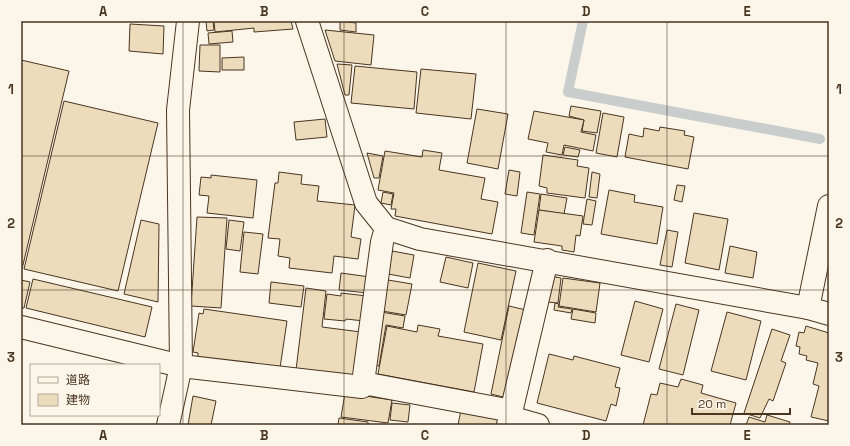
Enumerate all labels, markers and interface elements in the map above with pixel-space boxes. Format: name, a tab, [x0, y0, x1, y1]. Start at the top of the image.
text: A	[99, 3, 108, 20]
text: B	[260, 3, 269, 20]
text: C	[421, 3, 429, 20]
text: D	[582, 3, 591, 20]
text: E	[743, 3, 751, 20]
text: 1	[8, 81, 14, 98]
text: 1	[836, 81, 842, 98]
text: 2	[7, 215, 15, 232]
text: 2	[835, 215, 843, 232]
text: 3	[7, 349, 15, 366]
text: 3	[835, 349, 843, 366]
legend	[30, 364, 160, 416]
text: 道路	[66, 372, 90, 388]
scale bar	[692, 390, 790, 416]
text: 建物	[66, 392, 90, 408]
text: 20 m	[698, 396, 726, 412]
text: A	[99, 427, 108, 444]
text: B	[260, 427, 269, 444]
text: C	[421, 427, 429, 444]
text: D	[582, 427, 591, 444]
text: E	[743, 427, 751, 444]

